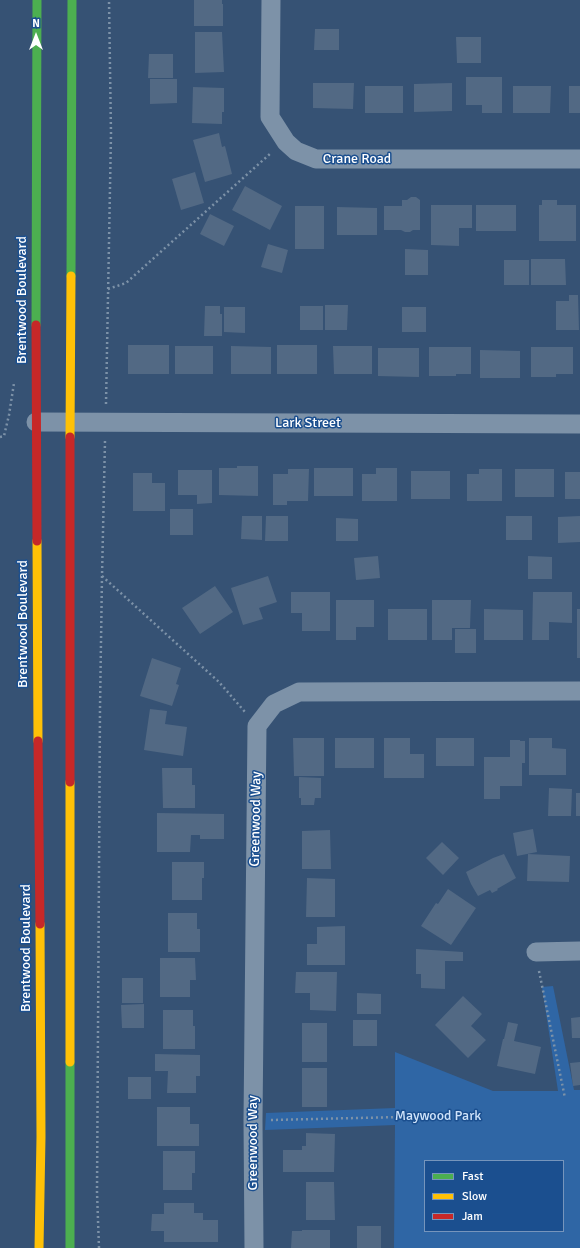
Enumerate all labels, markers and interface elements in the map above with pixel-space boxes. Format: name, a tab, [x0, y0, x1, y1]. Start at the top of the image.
north arrow	[16, 16, 56, 56]
text: N	[32, 17, 40, 30]
street label: Crane Road	[323, 151, 391, 167]
street label: Brentwood Boulevard	[14, 236, 30, 364]
street label: Lark Street	[275, 415, 341, 431]
street label: Brentwood Boulevard	[15, 560, 31, 688]
street label: Greenwood Way	[247, 771, 265, 867]
street label: Brentwood Boulevard	[18, 884, 34, 1012]
street label: Greenwood Way	[245, 1095, 261, 1191]
park label: Maywood Park	[395, 1108, 481, 1124]
legend	[424, 1160, 564, 1232]
text: Fast	[462, 1169, 483, 1184]
text: Slow	[462, 1189, 487, 1204]
text: Jam	[462, 1209, 483, 1224]

